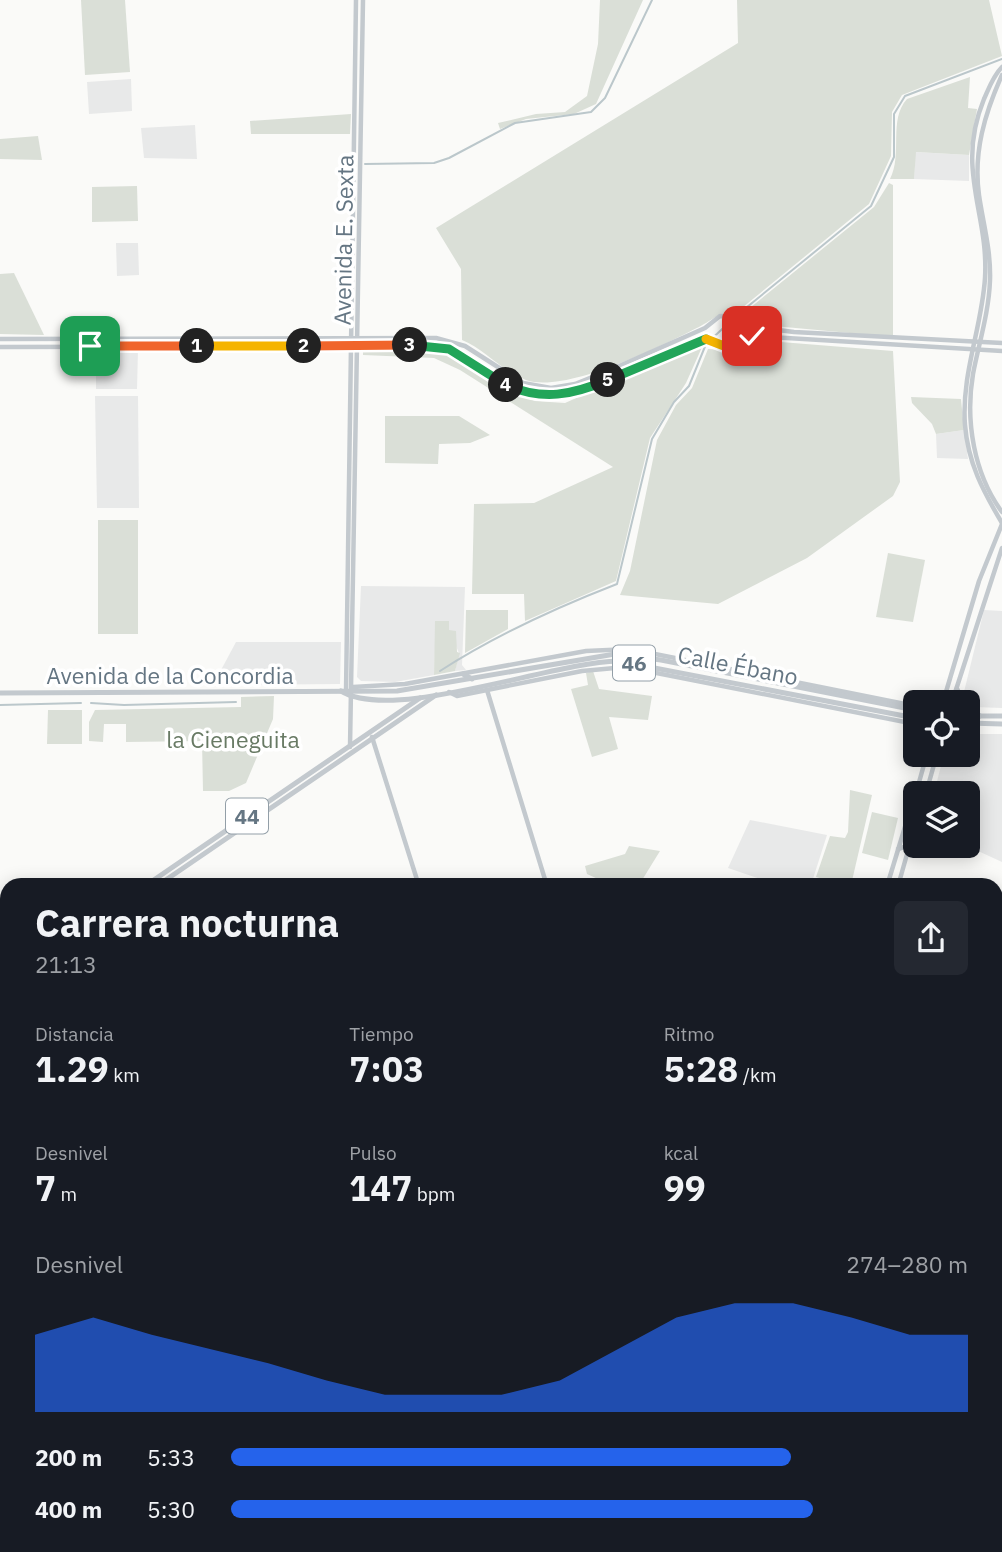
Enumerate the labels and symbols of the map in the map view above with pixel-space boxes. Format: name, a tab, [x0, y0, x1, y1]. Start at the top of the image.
street label: Avenida E. Sexta	[327, 154, 359, 326]
pin	[722, 306, 782, 366]
pin	[60, 316, 120, 376]
pin: 1	[180, 328, 214, 364]
pin: 2	[286, 328, 322, 364]
pin: 3	[392, 328, 428, 362]
pin: 5	[590, 362, 626, 398]
pin: 4	[489, 368, 524, 402]
street label: Calle Ébano	[675, 639, 801, 691]
road number: 46	[613, 646, 655, 680]
street label: Avenida de la Concordia	[46, 660, 294, 690]
park label: la Cieneguita	[166, 724, 300, 754]
road number: 44	[226, 798, 268, 834]

